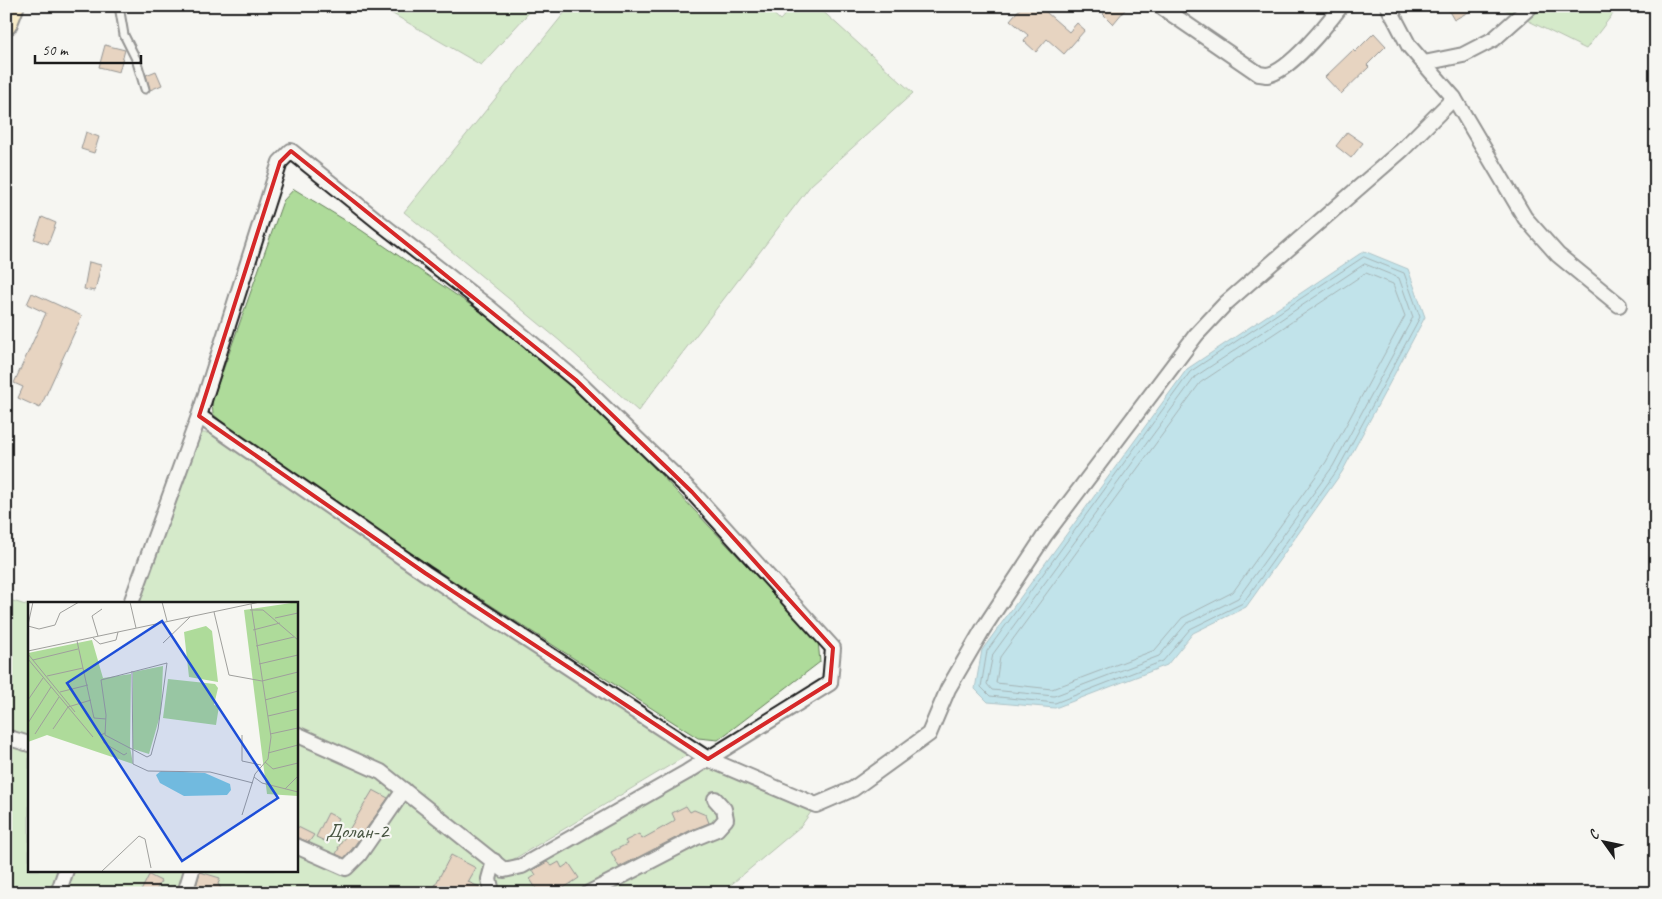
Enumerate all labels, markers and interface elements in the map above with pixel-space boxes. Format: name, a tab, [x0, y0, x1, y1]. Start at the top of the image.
scale bar	[35, 32, 141, 64]
text: 50 m	[42, 41, 69, 60]
inset map	[28, 602, 298, 872]
north arrow	[1580, 816, 1630, 866]
park label: Долан-2	[326, 818, 390, 844]
text: С	[1585, 826, 1604, 843]

